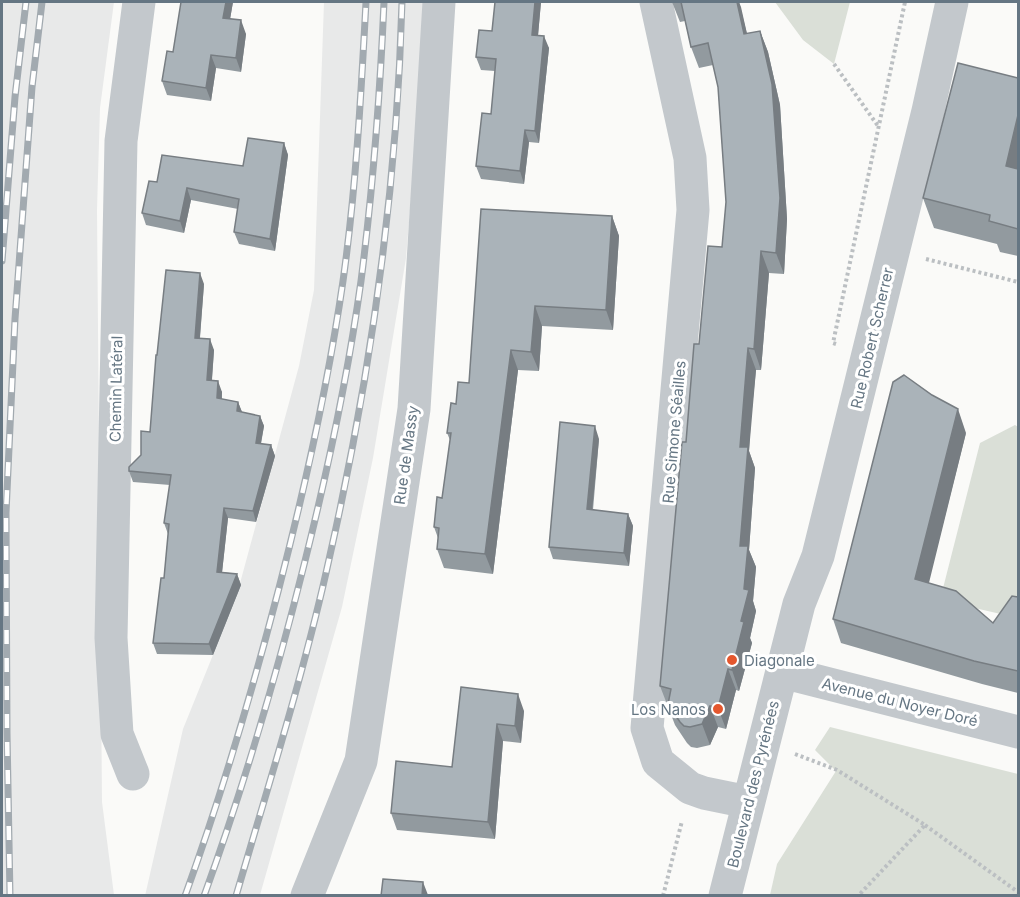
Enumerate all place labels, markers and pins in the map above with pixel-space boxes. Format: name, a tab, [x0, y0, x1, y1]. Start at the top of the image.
place label: Diagonale	[744, 651, 815, 670]
marker: Diagonale	[725, 653, 739, 667]
place label: Los Nanos	[631, 700, 706, 719]
marker: Los Nanos	[711, 702, 725, 716]

